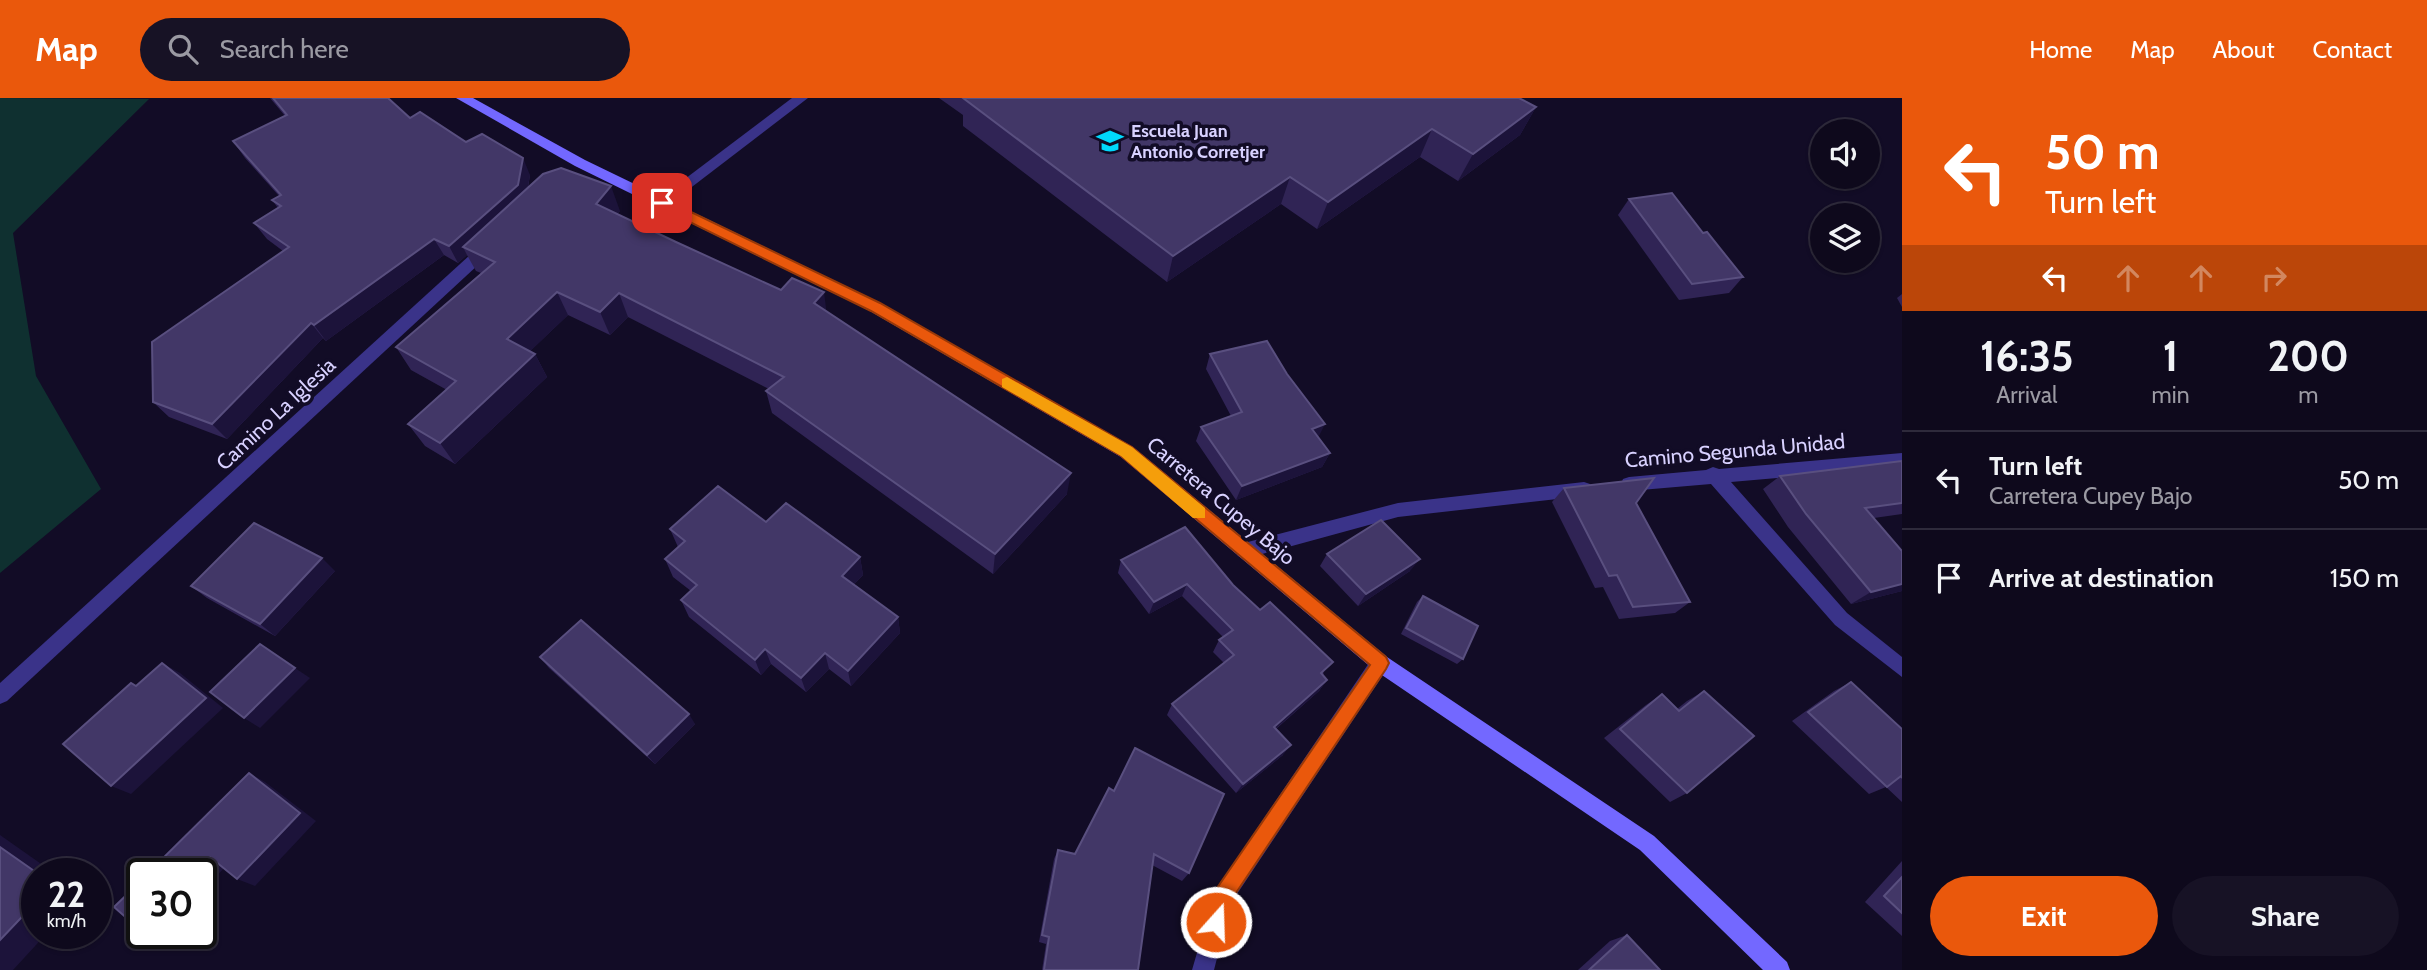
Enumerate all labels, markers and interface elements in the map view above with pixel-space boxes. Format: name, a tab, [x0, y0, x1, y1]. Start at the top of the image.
search box	[140, 18, 630, 81]
text: Map	[35, 29, 98, 69]
icon: search	[164, 30, 202, 68]
text: Search here	[220, 33, 349, 65]
text: Home	[2029, 35, 2092, 64]
text: Map	[2130, 35, 2175, 64]
text: About	[2213, 35, 2275, 64]
text: Contact	[2313, 35, 2392, 64]
map controls	[1810, 119, 1880, 273]
button: sound	[1810, 119, 1880, 189]
place label: Escuela Juan Antonio Corretjer	[1131, 120, 1265, 163]
text: 50 m	[2045, 122, 2160, 181]
school or university icon: Escuela Juan Antonio Corretjer	[1095, 126, 1125, 156]
icon: left	[1930, 126, 2021, 217]
pin	[632, 173, 692, 233]
text: Turn left	[2045, 182, 2156, 221]
icon: arrive	[643, 184, 681, 222]
button: layers	[1810, 203, 1880, 273]
icon: left	[2036, 259, 2074, 297]
icon: ahead	[2109, 259, 2147, 297]
icon: ahead	[2182, 259, 2220, 297]
icon: right	[2255, 259, 2293, 297]
text: 16:35	[1980, 330, 2074, 382]
text: 1	[2163, 330, 2178, 382]
text: 200	[2267, 330, 2349, 382]
street label: Camino La Iglesia	[211, 352, 340, 475]
text: Arrival	[1996, 381, 2057, 409]
text: min	[2152, 381, 2190, 409]
text: m	[2298, 381, 2318, 409]
street label: Camino Segunda Unidad	[1624, 428, 1846, 473]
street label: Carretera Cupey Bajo	[1142, 431, 1300, 571]
text: Turn left	[1989, 450, 2082, 482]
icon: left	[1930, 461, 1968, 499]
text: 50 m	[2338, 464, 2399, 496]
text: Carretera Cupey Bajo	[1989, 482, 2192, 510]
icon: arrive	[1930, 559, 1968, 597]
text: Arrive at destination	[1989, 562, 2214, 594]
text: 150 m	[2330, 562, 2399, 594]
speed limit sign: 30	[126, 858, 217, 949]
text: 22	[48, 873, 85, 916]
button: Exit	[1930, 876, 2158, 956]
button: Share	[2172, 876, 2399, 956]
position arrow	[1179, 885, 1253, 959]
text: km/h	[47, 910, 86, 932]

